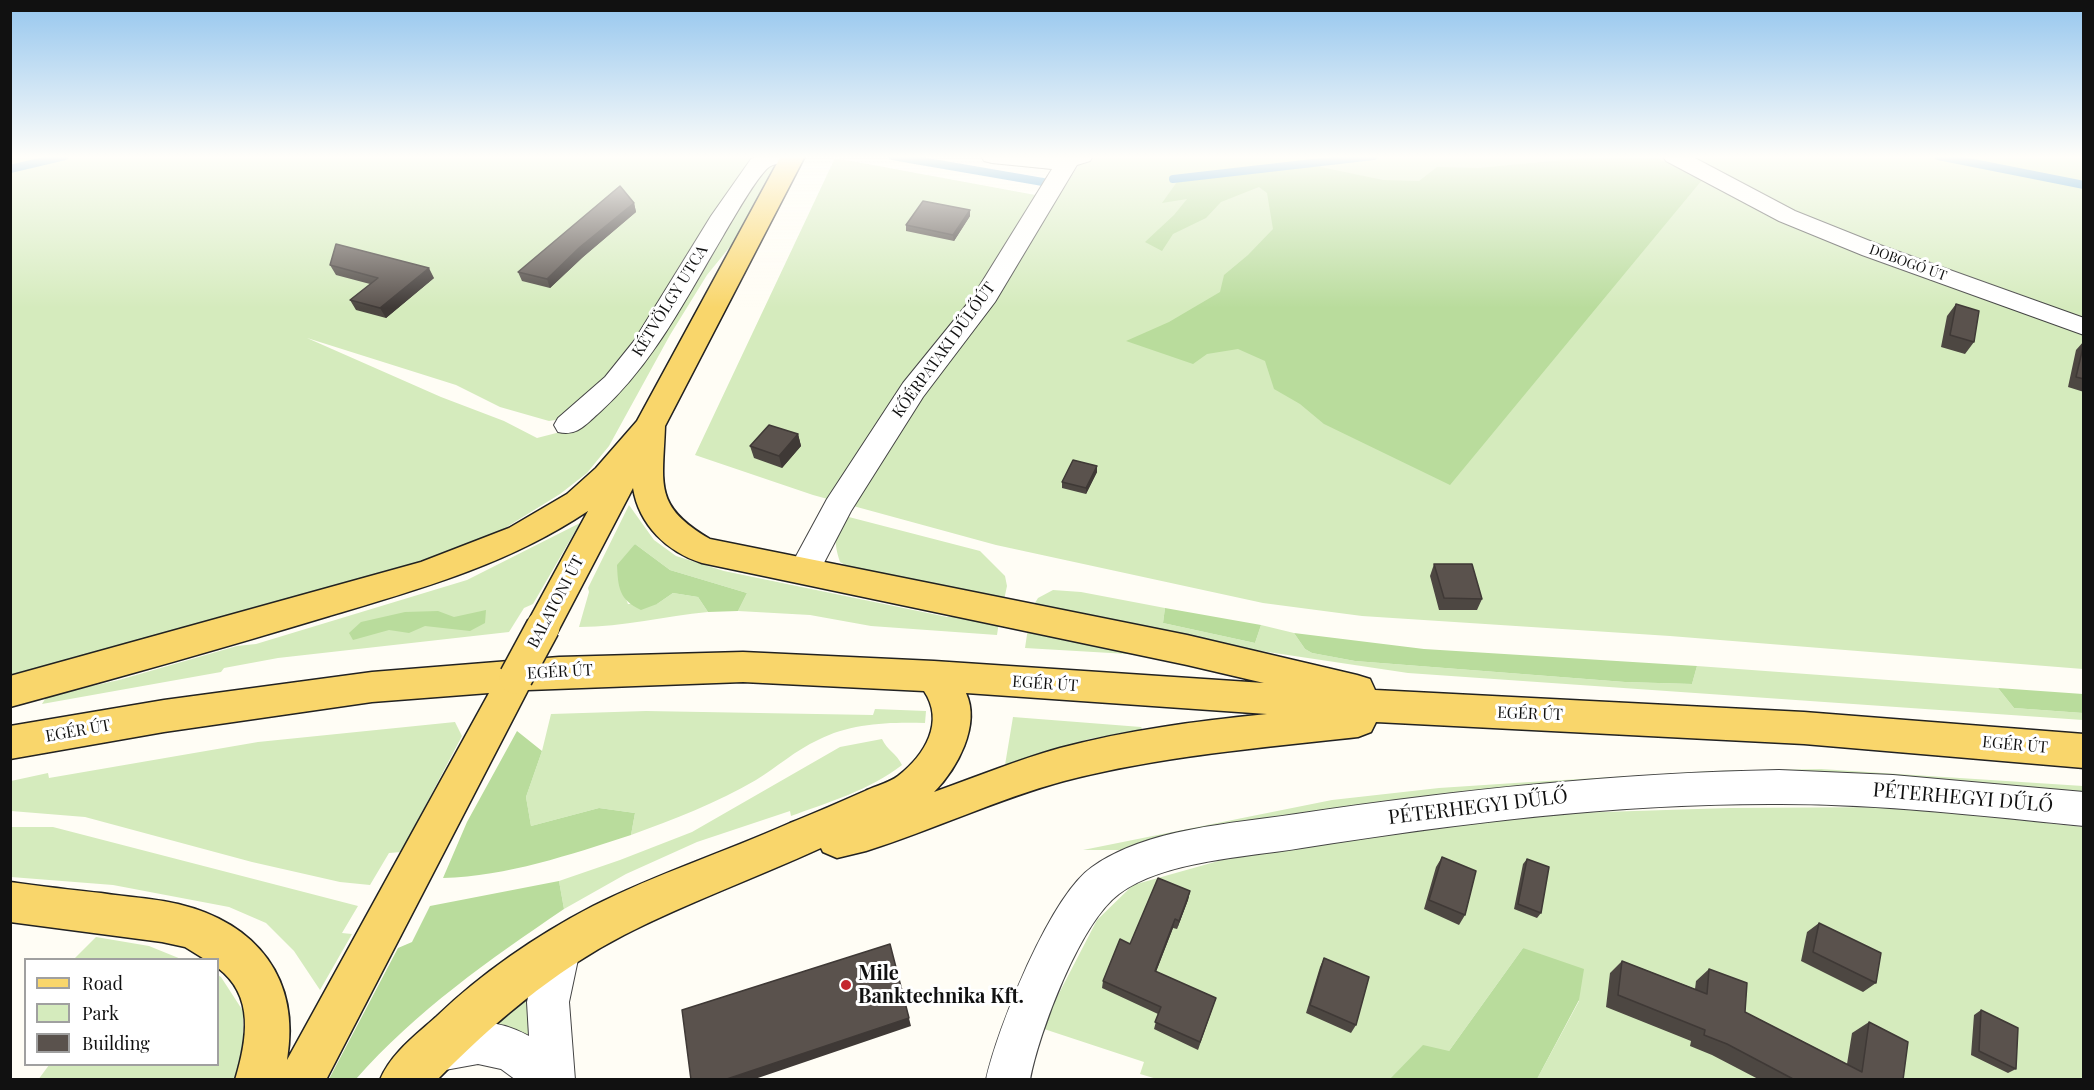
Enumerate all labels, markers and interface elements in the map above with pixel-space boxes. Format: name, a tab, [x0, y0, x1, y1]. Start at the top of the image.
street label: DOBOGÓ ÚT	[1867, 241, 1949, 285]
street label: KÉTVÖLGY UTCA	[628, 242, 712, 360]
street label: KŐÉRPATAKI DŰLŐÚT	[888, 279, 1000, 421]
street label: BALATONI ÚT	[524, 553, 588, 651]
street label: EGÉR ÚT	[527, 661, 593, 683]
street label: EGÉR ÚT	[1011, 672, 1079, 696]
street label: EGÉR ÚT	[1497, 703, 1563, 725]
street label: EGÉR ÚT	[44, 716, 112, 746]
street label: EGÉR ÚT	[1981, 733, 2049, 757]
street label: PÉTERHEGYI DŰLŐ	[1872, 778, 2054, 818]
street label: PÉTERHEGYI DŰLŐ	[1387, 784, 1569, 830]
legend	[24, 958, 219, 1066]
place label: Mile Banktechnika Kft.	[858, 962, 1024, 1009]
text: Road	[82, 971, 123, 995]
marker: Mile Banktechnika Kft.	[839, 978, 853, 992]
text: Park	[82, 1001, 119, 1025]
text: Building	[82, 1031, 150, 1055]

